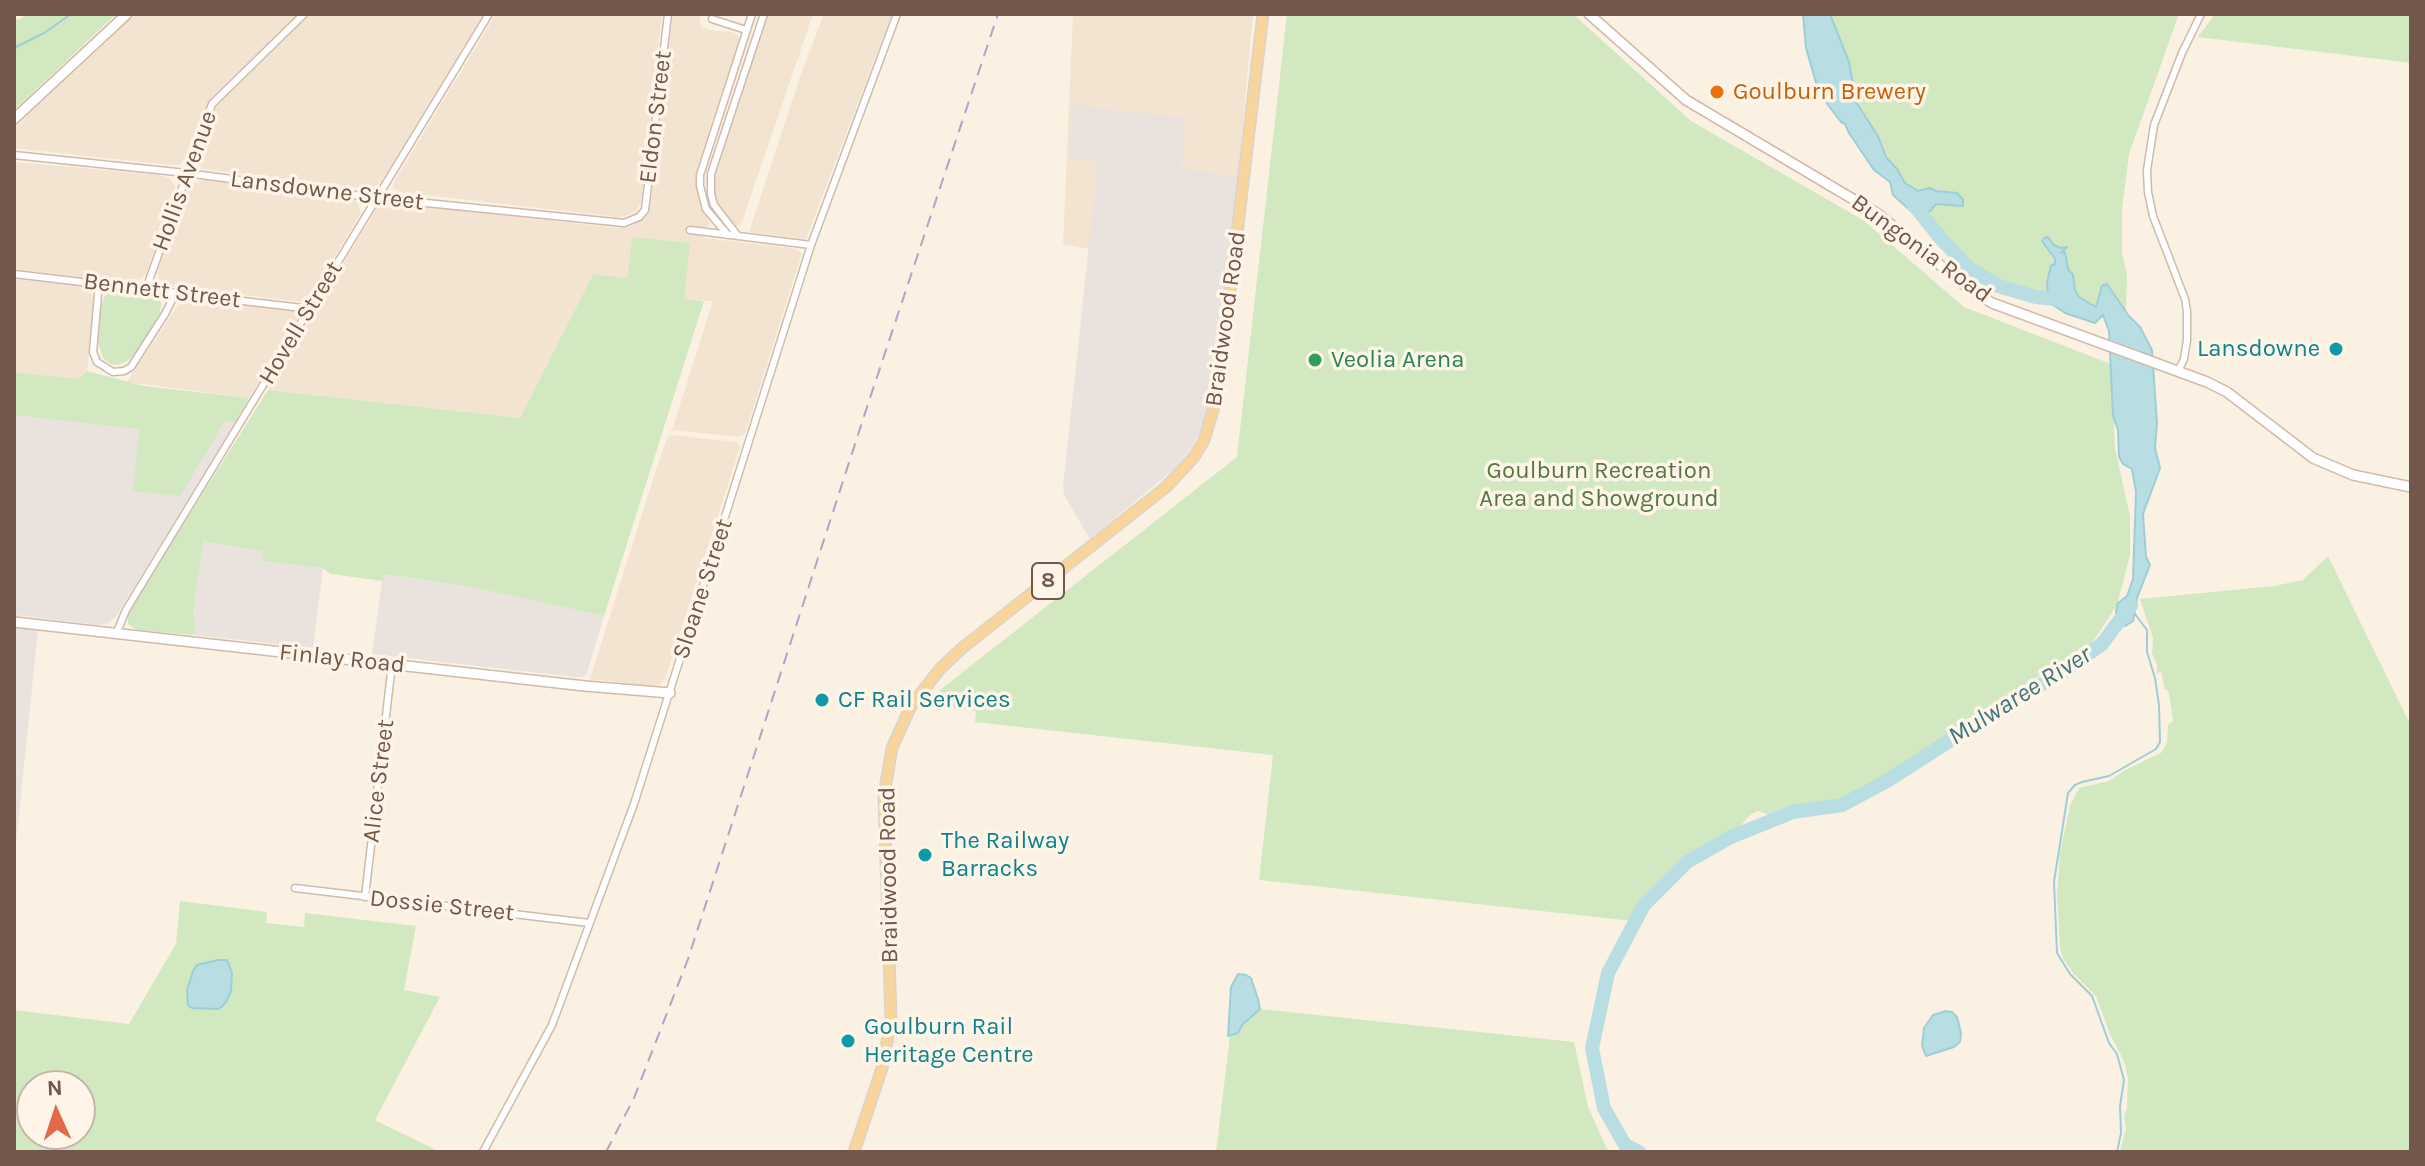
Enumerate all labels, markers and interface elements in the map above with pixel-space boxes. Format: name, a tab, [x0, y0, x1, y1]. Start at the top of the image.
street label: Eldon Street	[634, 49, 678, 185]
place label: Goulburn Brewery	[1733, 78, 1926, 106]
marker: Goulburn Brewery	[1708, 83, 1726, 101]
street label: Hollis Avenue	[146, 107, 224, 255]
street label: Lansdowne Street	[229, 165, 425, 217]
street label: Bungonia Road	[1845, 188, 1997, 310]
street label: Braidwood Road	[1199, 229, 1253, 409]
street label: Hovell Street	[253, 256, 349, 390]
street label: Bennett Street	[82, 267, 242, 315]
place label: Lansdowne	[2197, 335, 2320, 363]
marker: Lansdowne	[2327, 340, 2345, 358]
place label: Veolia Arena	[1331, 346, 1464, 374]
marker: Veolia Arena	[1306, 351, 1324, 369]
park label: Goulburn Recreation Area and Showground	[1479, 457, 1719, 513]
street label: Sloane Street	[667, 515, 739, 663]
road number: 8	[1032, 563, 1064, 599]
street label: Finlay Road	[278, 638, 406, 680]
water label: Mulwaree River	[1943, 640, 2097, 752]
place label: CF Rail Services	[838, 686, 1011, 714]
marker: CF Rail Services	[813, 691, 831, 709]
street label: Alice Street	[357, 718, 401, 844]
street label: Braidwood Road	[873, 786, 905, 964]
place label: The Railway Barracks	[941, 827, 1069, 883]
marker: The Railway Barracks	[916, 846, 934, 864]
street label: Dossie Street	[368, 884, 516, 928]
place label: Goulburn Rail Heritage Centre	[864, 1013, 1034, 1069]
marker: Goulburn Rail Heritage Centre	[839, 1032, 857, 1050]
north arrow	[16, 1070, 96, 1150]
text: N	[46, 1075, 63, 1101]

